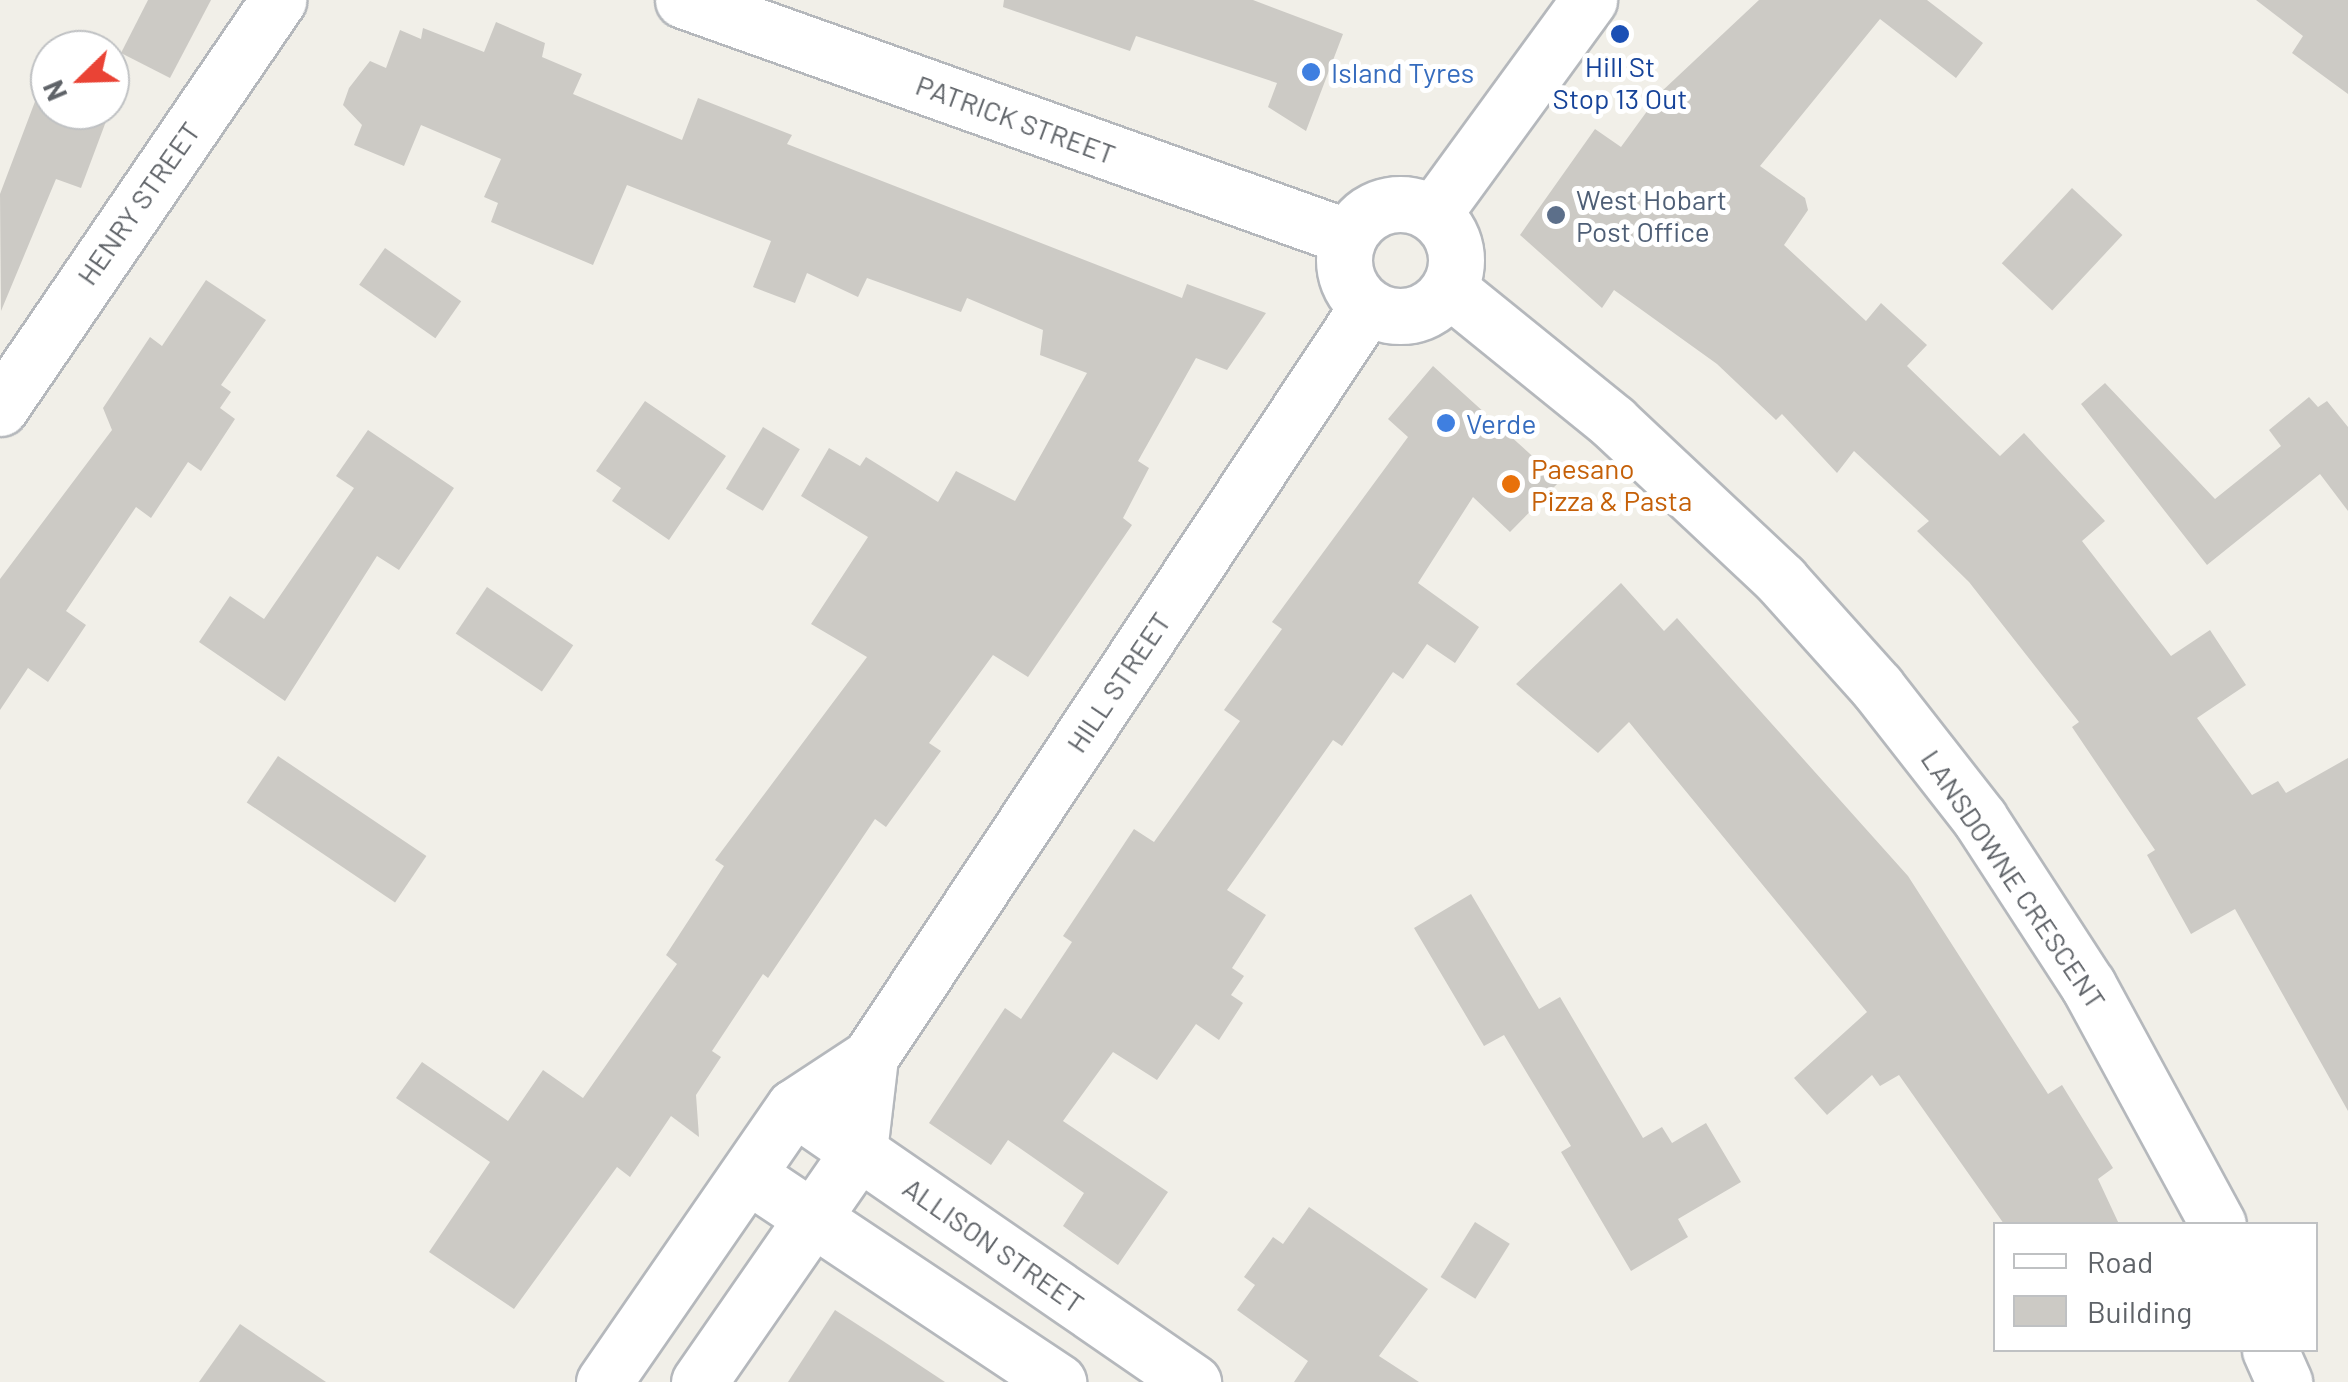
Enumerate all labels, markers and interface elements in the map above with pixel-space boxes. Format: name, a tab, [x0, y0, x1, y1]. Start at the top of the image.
marker: Hill St Stop 13 Out	[1609, 23, 1631, 45]
north arrow	[30, 30, 130, 130]
place label: Hill St Stop 13 Out	[1553, 49, 1687, 115]
place label: Island Tyres	[1331, 55, 1474, 89]
marker: Island Tyres	[1300, 61, 1322, 83]
street label: PATRICK STREET	[912, 67, 1120, 171]
text: N	[35, 76, 74, 106]
street label: HENRY STREET	[69, 115, 207, 291]
place label: West Hobart Post Office	[1576, 182, 1727, 248]
marker: West Hobart Post Office	[1545, 204, 1567, 226]
place label: Verde	[1466, 406, 1536, 440]
marker: Verde	[1435, 412, 1457, 434]
place label: Paesano Pizza & Pasta	[1531, 451, 1692, 517]
marker: Paesano Pizza & Pasta	[1500, 473, 1522, 495]
street label: HILL STREET	[1059, 606, 1177, 758]
street label: LANSDOWNE CRESCENT	[1915, 743, 2113, 1015]
street label: ALLISON STREET	[897, 1170, 1091, 1320]
legend	[1993, 1222, 2318, 1352]
text: Road	[2087, 1243, 2153, 1279]
text: Building	[2087, 1293, 2192, 1329]

